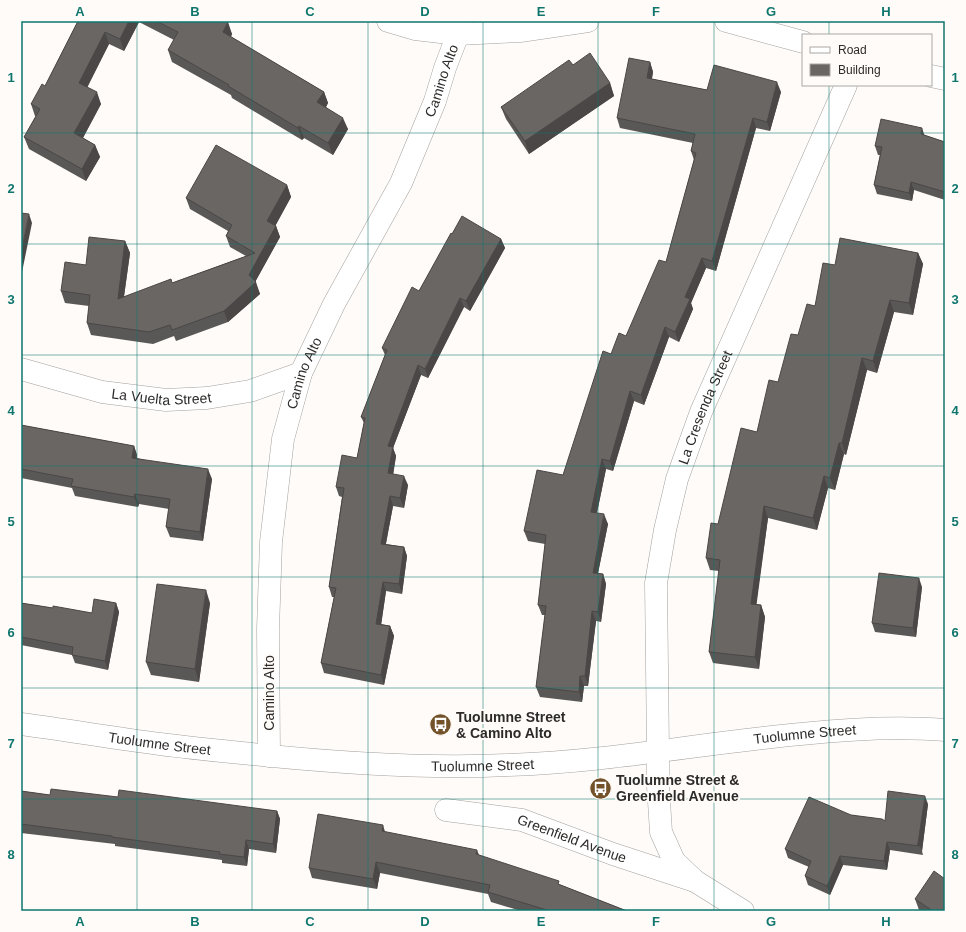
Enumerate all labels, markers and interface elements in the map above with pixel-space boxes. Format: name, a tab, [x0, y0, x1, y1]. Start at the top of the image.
text: A	[75, 4, 85, 19]
text: B	[190, 4, 200, 19]
text: C	[305, 4, 315, 19]
text: D	[420, 4, 430, 19]
text: E	[537, 4, 546, 19]
text: F	[652, 4, 660, 19]
text: G	[766, 4, 776, 19]
text: H	[881, 4, 891, 19]
legend	[802, 34, 932, 86]
street label: Camino Alto	[421, 42, 461, 119]
text: Road	[838, 43, 867, 57]
text: Building	[838, 63, 881, 77]
text: 1	[7, 70, 15, 85]
text: 1	[951, 70, 959, 85]
text: 2	[7, 181, 15, 196]
text: 2	[951, 181, 959, 196]
text: 3	[7, 292, 15, 307]
text: 3	[951, 292, 959, 307]
street label: Camino Alto	[284, 335, 325, 411]
street label: La Cresenda Street	[675, 348, 735, 466]
street label: La Vuelta Street	[111, 385, 213, 408]
text: 4	[7, 403, 15, 418]
text: 4	[951, 403, 959, 418]
text: 5	[7, 514, 15, 529]
text: 5	[951, 514, 959, 529]
text: 6	[7, 625, 15, 640]
text: 6	[951, 625, 959, 640]
street label: Camino Alto	[261, 655, 277, 731]
place label: Tuolumne Street & Camino Alto	[456, 709, 566, 741]
bus stop icon: Tuolumne Street & Camino Alto	[427, 712, 453, 738]
street label: Tuolumne Street	[753, 721, 857, 747]
street label: Tuolumne Street	[107, 729, 212, 758]
text: 7	[7, 736, 15, 751]
text: 7	[951, 736, 959, 751]
street label: Tuolumne Street	[431, 756, 535, 774]
place label: Tuolumne Street & Greenfield Avenue	[616, 772, 739, 804]
bus stop icon: Tuolumne Street & Greenfield Avenue	[588, 775, 614, 801]
street label: Greenfield Avenue	[515, 811, 629, 866]
text: 8	[7, 847, 15, 862]
text: 8	[951, 847, 959, 862]
text: A	[75, 914, 85, 929]
text: B	[190, 914, 200, 929]
text: C	[305, 914, 315, 929]
text: D	[420, 914, 430, 929]
text: E	[537, 914, 546, 929]
text: F	[652, 914, 660, 929]
text: G	[766, 914, 776, 929]
text: H	[881, 914, 891, 929]

